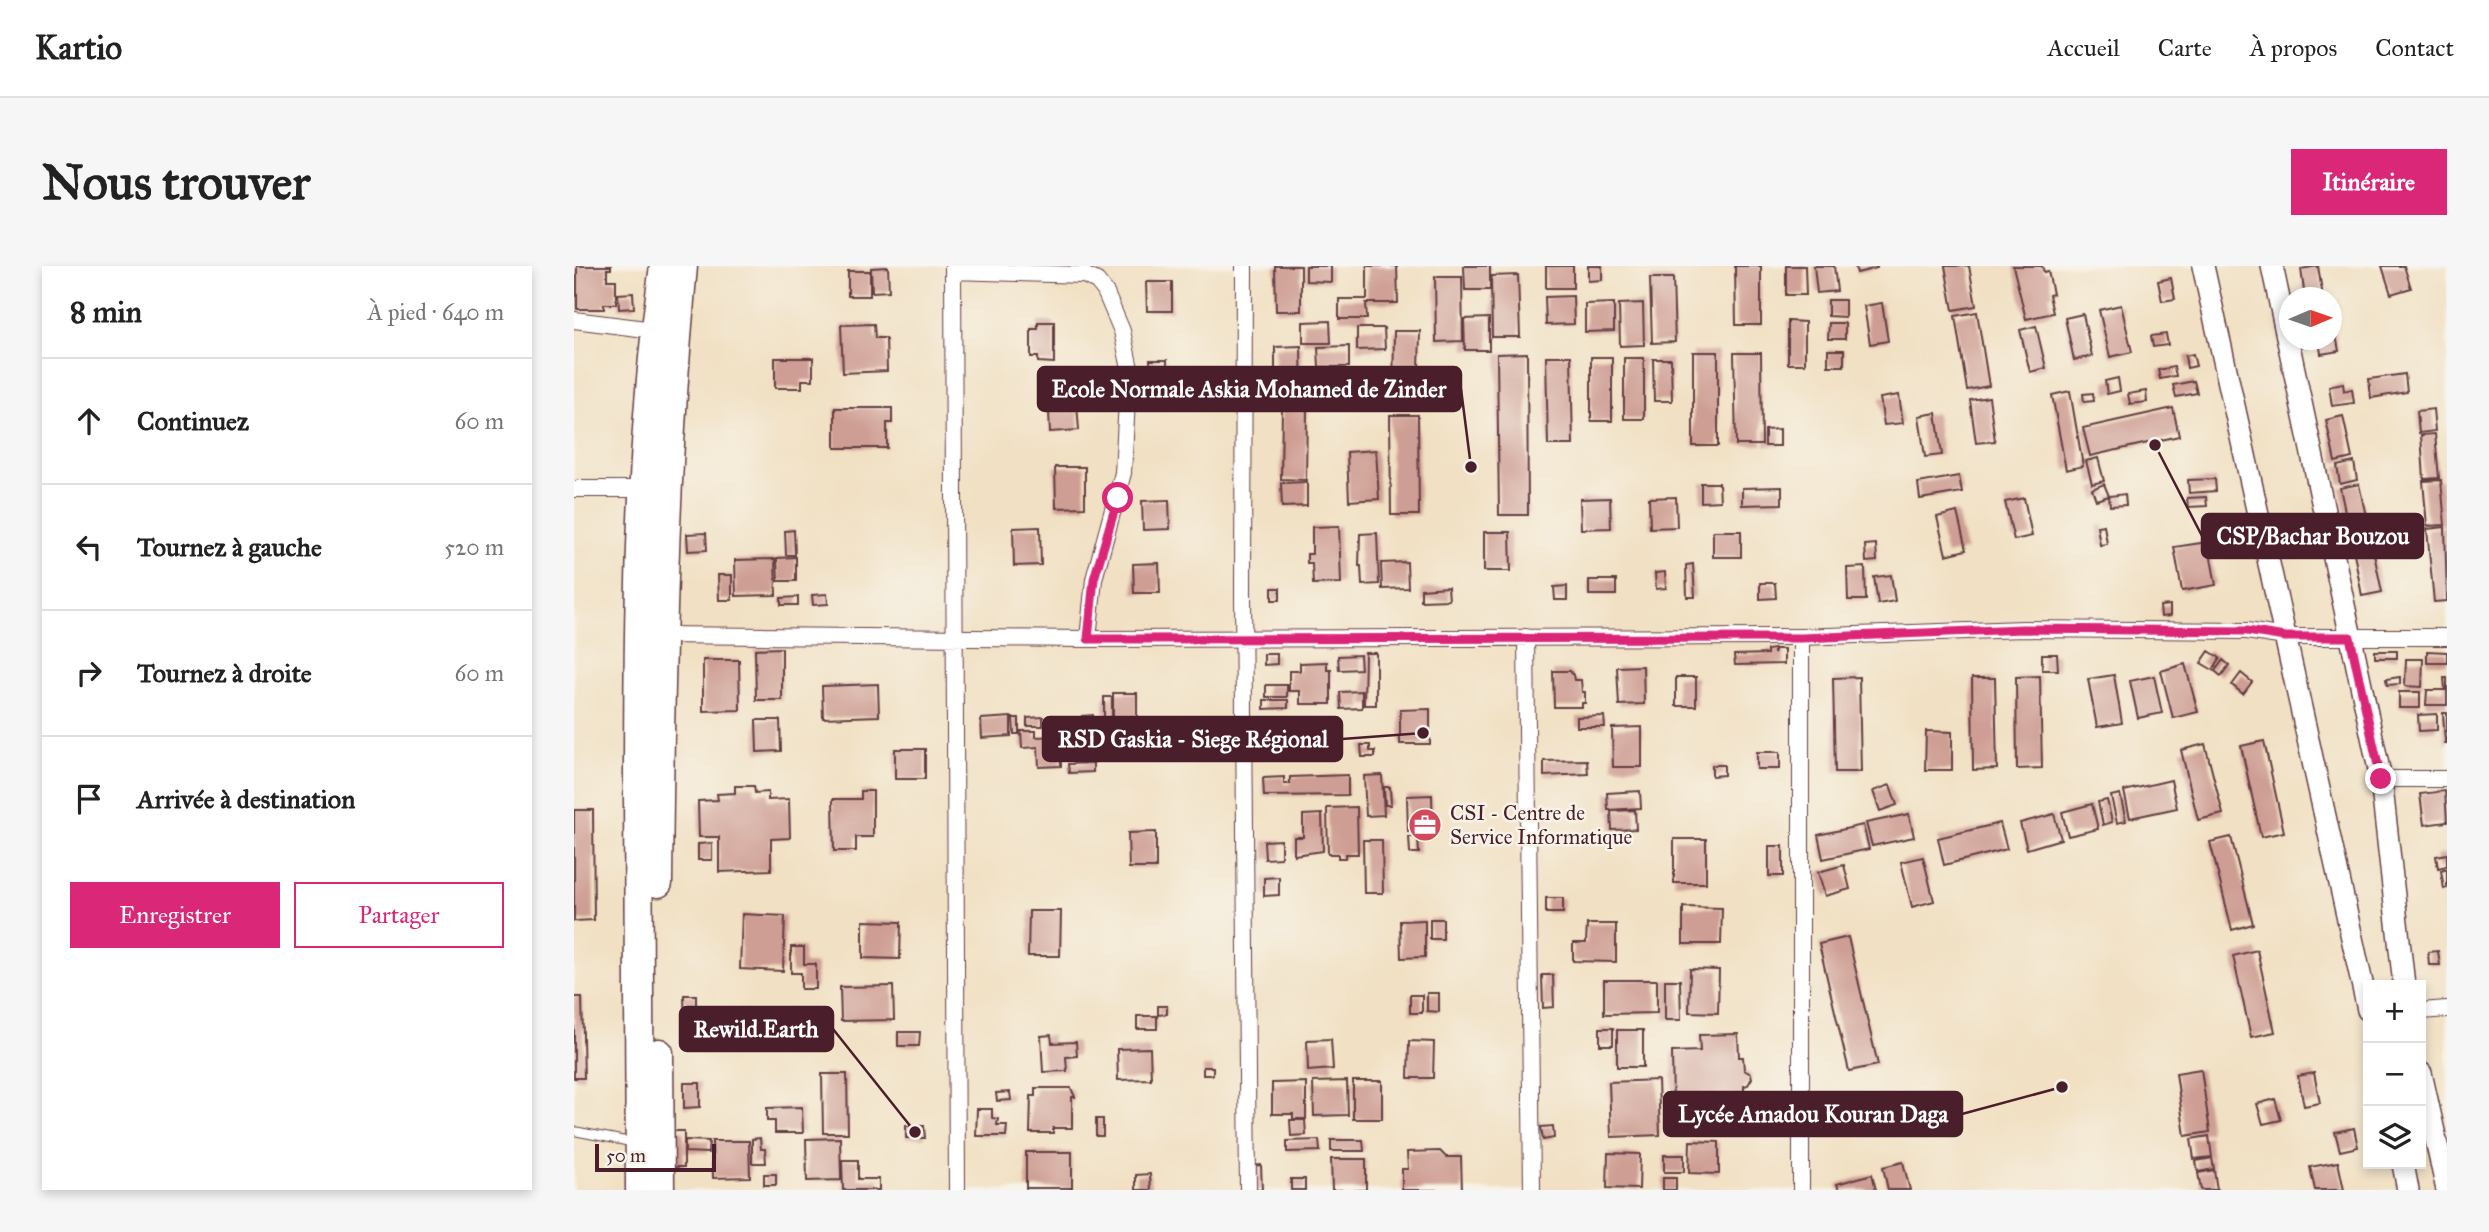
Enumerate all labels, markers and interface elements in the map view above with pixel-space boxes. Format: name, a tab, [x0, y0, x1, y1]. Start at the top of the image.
text: Kartio	[35, 28, 122, 68]
text: Accueil	[2048, 33, 2120, 63]
text: Carte	[2158, 33, 2212, 63]
text: À propos	[2250, 33, 2337, 63]
text: Contact	[2375, 33, 2454, 63]
button: Itinéraire	[2291, 149, 2447, 215]
text: Nous trouver	[42, 153, 310, 212]
north arrow	[2279, 287, 2342, 350]
text: 8 min	[70, 294, 142, 330]
text: À pied · 640 m	[368, 298, 504, 326]
callout: Ecole Normale Askia Mohamed de Zinder	[1038, 367, 1461, 411]
text: Ecole Normale Askia Mohamed de Zinder	[1052, 375, 1447, 403]
icon: ahead	[70, 402, 108, 440]
text: Continuez	[137, 405, 249, 437]
text: 60 m	[455, 407, 504, 435]
route start	[1102, 482, 1133, 513]
callout: CSP/Bachar Bouzou	[2202, 514, 2423, 558]
text: CSP/Bachar Bouzou	[2217, 522, 2410, 550]
icon: left	[70, 528, 108, 566]
text: Tournez à gauche	[137, 531, 322, 563]
text: 520 m	[444, 533, 504, 561]
icon: right	[70, 654, 108, 692]
text: Tournez à droite	[137, 657, 312, 689]
text: 60 m	[455, 659, 504, 687]
callout: RSD Gaskia - Siege Régional	[1043, 717, 1342, 761]
text: RSD Gaskia - Siege Régional	[1058, 725, 1329, 754]
route end	[2365, 763, 2396, 794]
icon: arrive	[70, 780, 108, 818]
text: Arrivée à destination	[137, 783, 355, 815]
place label: CSI - Centre de Service Informatique	[1450, 800, 1633, 850]
office icon: CSI - Centre de Service Informatique	[1406, 806, 1444, 844]
button: Enregistrer	[70, 882, 280, 948]
button: Partager	[294, 882, 504, 948]
map controls	[2363, 980, 2426, 1169]
button: +	[2363, 980, 2426, 1043]
callout: Rewild.Earth	[680, 1007, 833, 1051]
text: Rewild.Earth	[693, 1015, 819, 1043]
button: −	[2363, 1043, 2426, 1106]
callout: Lycée Amadou Kouran Daga	[1664, 1092, 1962, 1136]
text: Lycée Amadou Kouran Daga	[1678, 1100, 1949, 1129]
button: layers	[2363, 1106, 2426, 1169]
scale bar	[595, 1141, 716, 1173]
text: 50 m	[606, 1144, 646, 1167]

